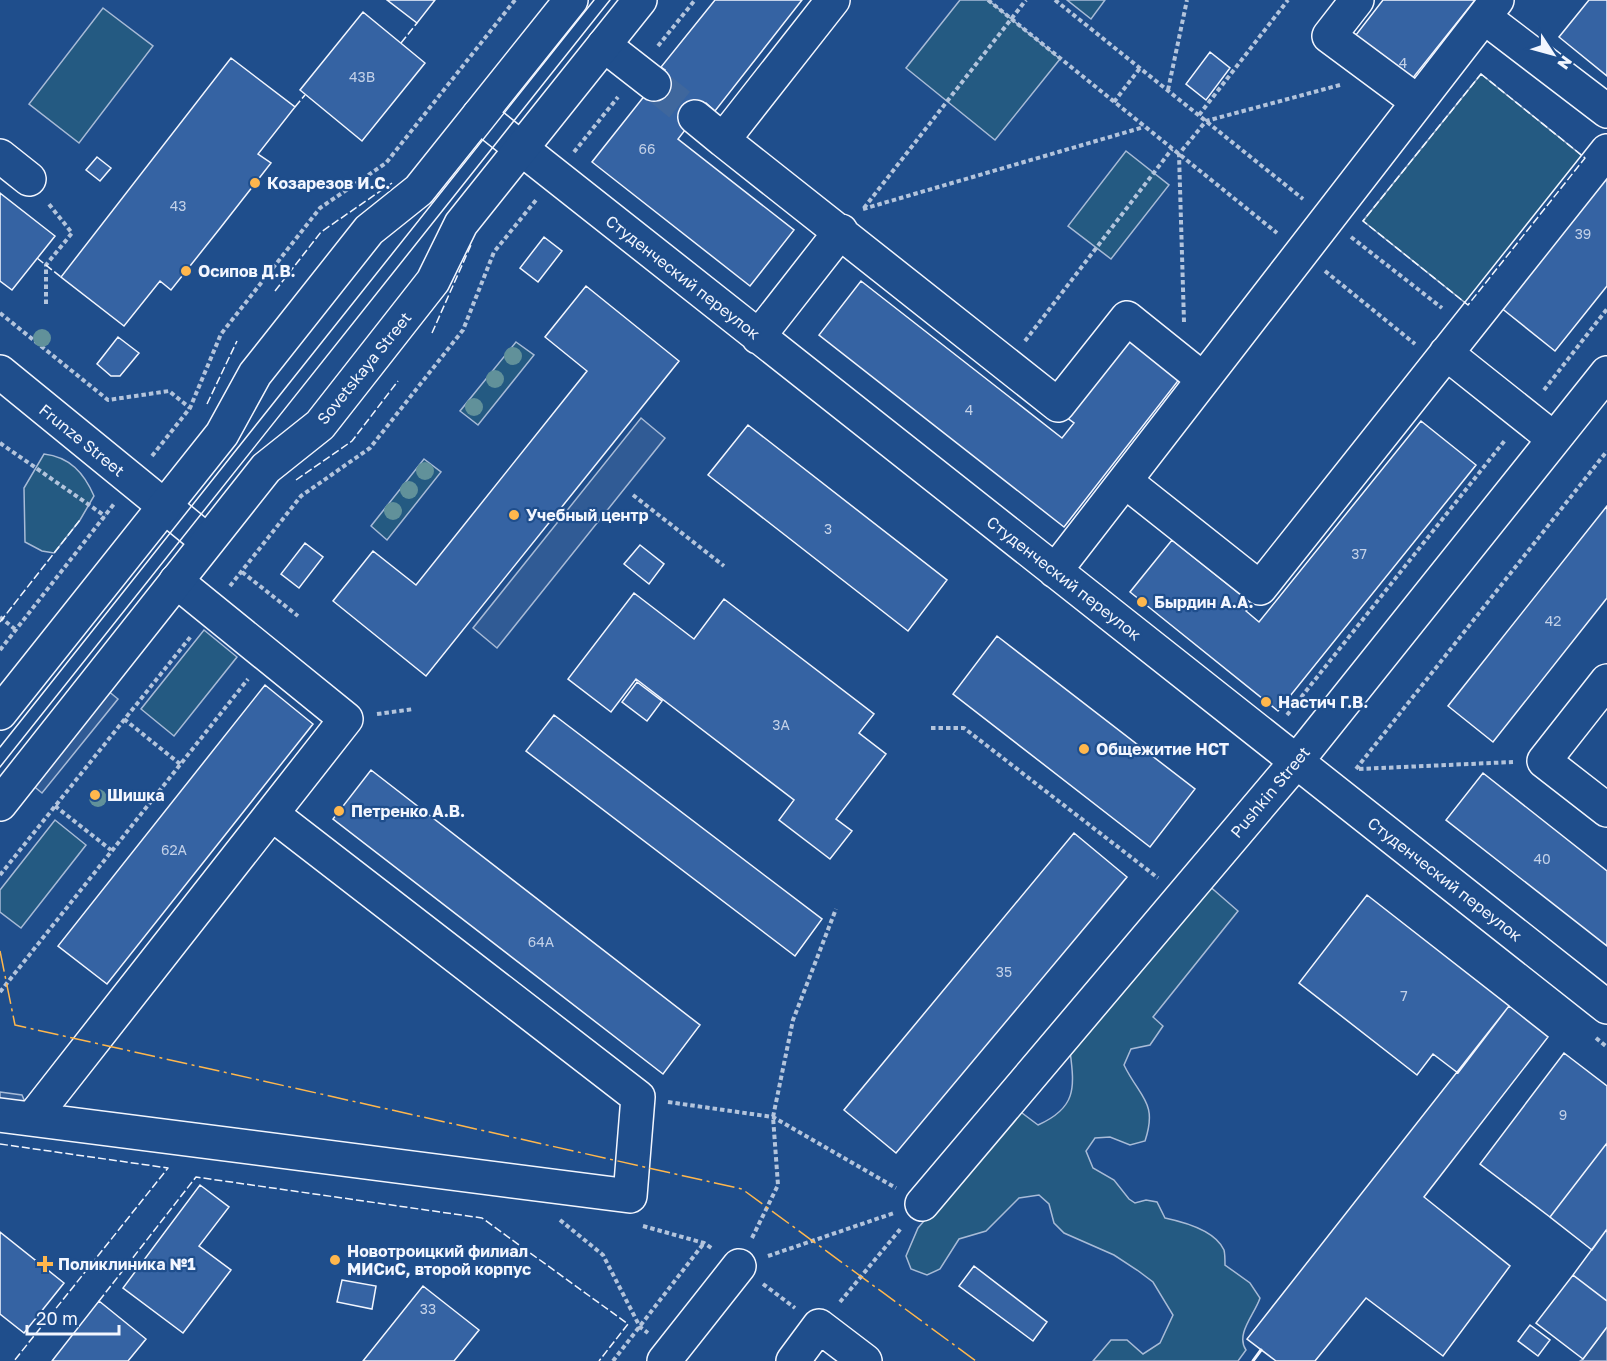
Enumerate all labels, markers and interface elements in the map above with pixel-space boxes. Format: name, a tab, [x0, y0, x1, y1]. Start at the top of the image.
north arrow	[1523, 24, 1583, 84]
text: N	[1553, 52, 1577, 74]
house number: 4	[1399, 54, 1407, 71]
house number: 43В	[349, 68, 375, 85]
house number: 66	[639, 140, 655, 157]
place label: Козарезов И.С.	[267, 173, 391, 193]
marker: Козарезов И.С.	[248, 176, 262, 190]
house number: 43	[170, 197, 186, 214]
street label: Студенческий переулок	[602, 211, 764, 343]
house number: 39	[1575, 225, 1591, 242]
place label: Осипов Д.В.	[198, 261, 296, 281]
marker: Осипов Д.В.	[179, 264, 193, 278]
street label: Sovetskaya Street	[313, 308, 415, 428]
street label: Frunze Street	[35, 399, 129, 481]
house number: 4	[965, 401, 973, 418]
place label: Учебный центр	[526, 505, 649, 525]
marker: Учебный центр	[507, 508, 521, 522]
street label: Студенческий переулок	[983, 512, 1145, 644]
house number: 3	[824, 520, 832, 537]
house number: 37	[1351, 545, 1367, 562]
place label: Бырдин А.А.	[1154, 592, 1254, 612]
marker: Бырдин А.А.	[1135, 595, 1149, 609]
house number: 42	[1545, 612, 1561, 629]
place label: Настич Г.В.	[1278, 692, 1368, 712]
marker: Настич Г.В.	[1259, 695, 1273, 709]
house number: 3А	[772, 716, 790, 733]
place label: Общежитие НСТ	[1096, 739, 1230, 759]
marker: Общежитие НСТ	[1077, 742, 1091, 756]
street label: Pushkin Street	[1226, 742, 1314, 842]
place label: Шишка	[107, 785, 165, 805]
marker: Шишка	[88, 788, 102, 802]
place label: Петренко А.В.	[351, 801, 465, 821]
marker: Петренко А.В.	[332, 804, 346, 818]
street label: Студенческий переулок	[1364, 813, 1526, 945]
house number: 62А	[161, 841, 188, 858]
house number: 40	[1533, 850, 1551, 867]
house number: 64А	[528, 933, 555, 950]
house number: 35	[996, 963, 1012, 980]
house number: 7	[1400, 987, 1408, 1004]
house number: 9	[1559, 1106, 1567, 1123]
place label: Новотроицкий филиал МИСиС, второй корпус	[347, 1241, 531, 1279]
marker: Новотроицкий филиал МИСиС, второй корпус	[328, 1253, 342, 1267]
place label: Поликлиника №1	[58, 1254, 195, 1274]
marker: Поликлиника №1	[36, 1255, 54, 1273]
scale bar	[27, 1298, 118, 1336]
house number: 33	[420, 1300, 436, 1317]
text: 20 m	[36, 1307, 78, 1329]

